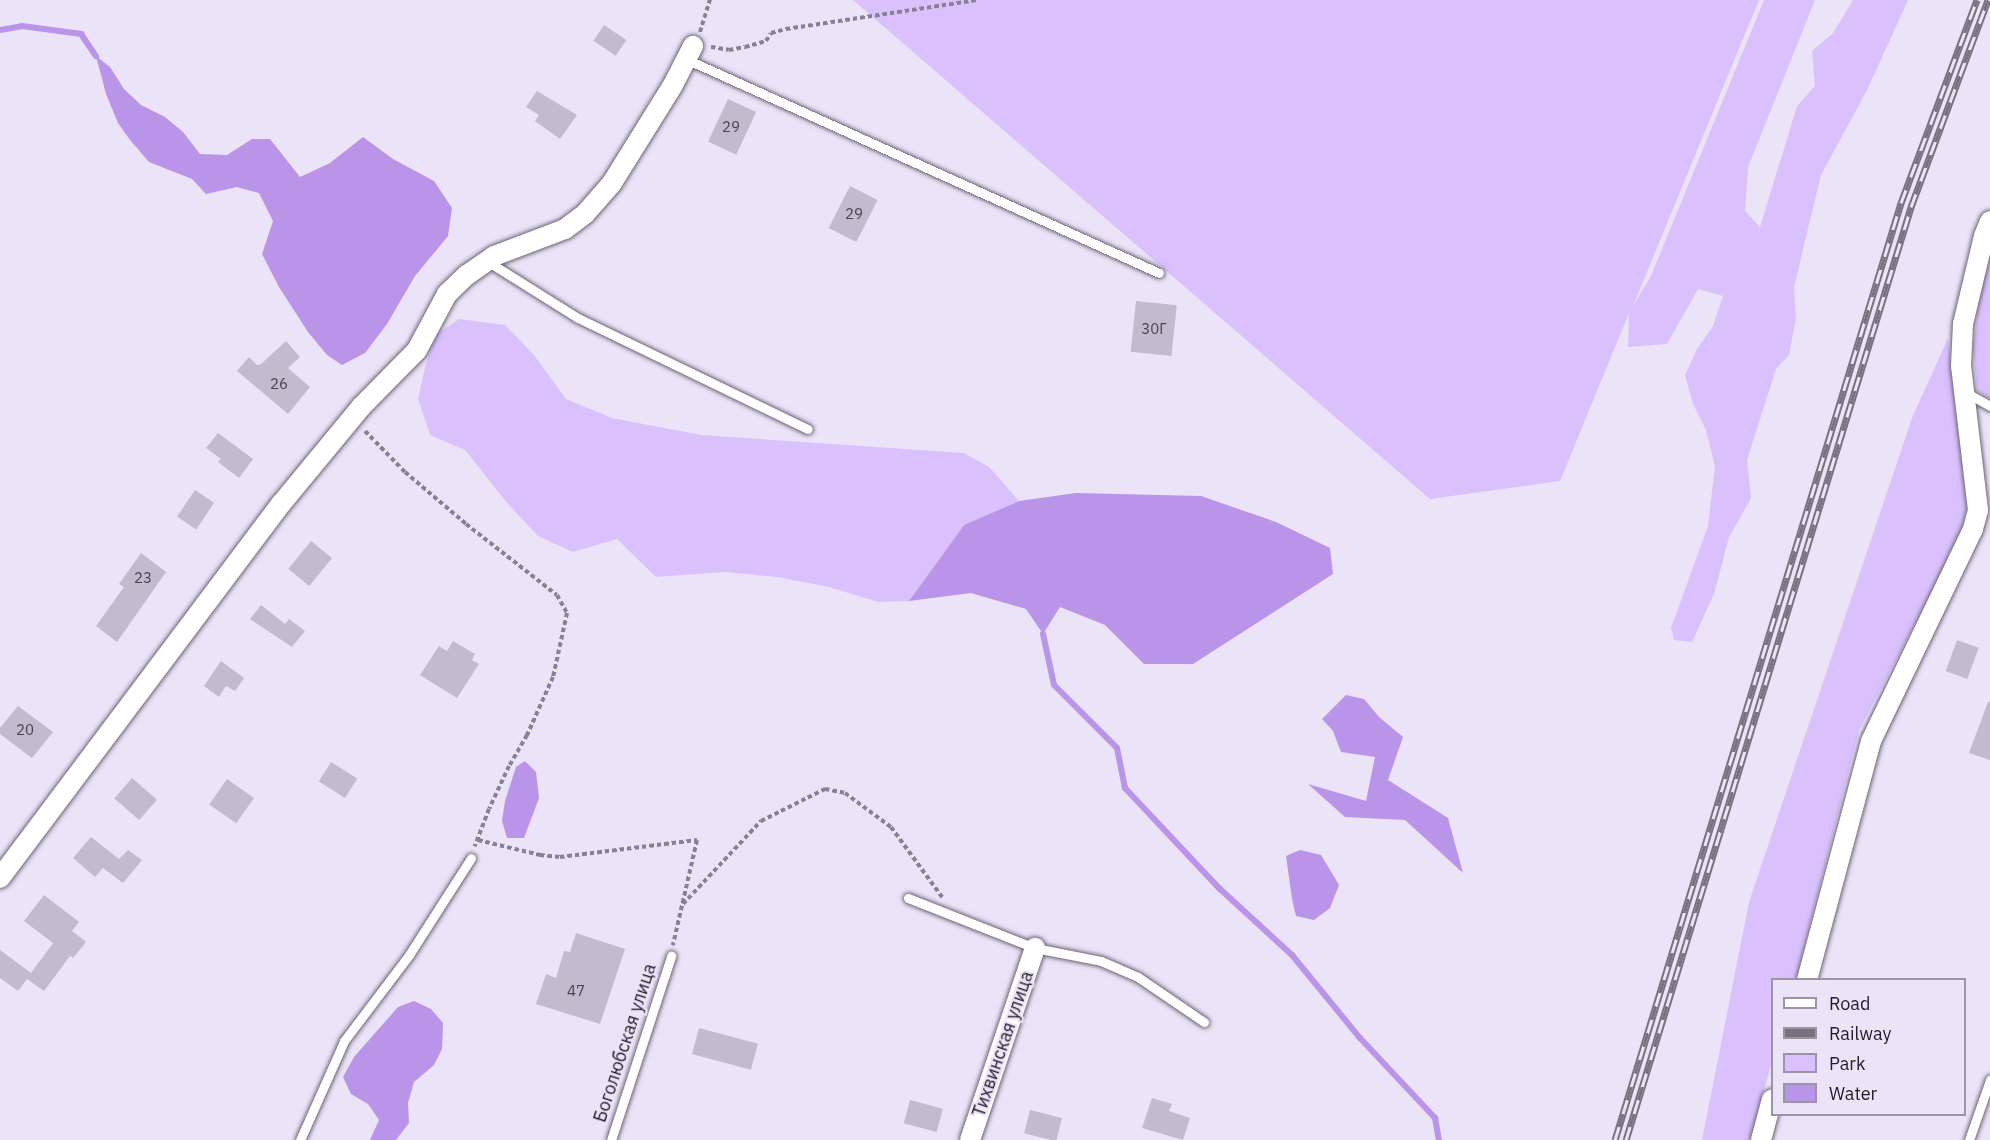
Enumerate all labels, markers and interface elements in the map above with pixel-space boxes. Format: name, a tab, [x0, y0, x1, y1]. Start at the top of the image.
house number: 29	[722, 118, 740, 136]
house number: 29	[845, 205, 863, 223]
house number: 30Г	[1141, 320, 1167, 338]
house number: 26	[270, 375, 288, 393]
house number: 23	[134, 569, 152, 587]
house number: 20	[16, 721, 34, 739]
street label: Боголюбская улица	[589, 961, 661, 1125]
street label: Тихвинская улица	[968, 968, 1038, 1120]
legend	[1771, 978, 1966, 1116]
house number: 47	[567, 982, 585, 1000]
text: Road	[1829, 992, 1870, 1015]
text: Railway	[1829, 1022, 1891, 1045]
text: Park	[1829, 1052, 1865, 1075]
text: Water	[1829, 1082, 1877, 1105]

